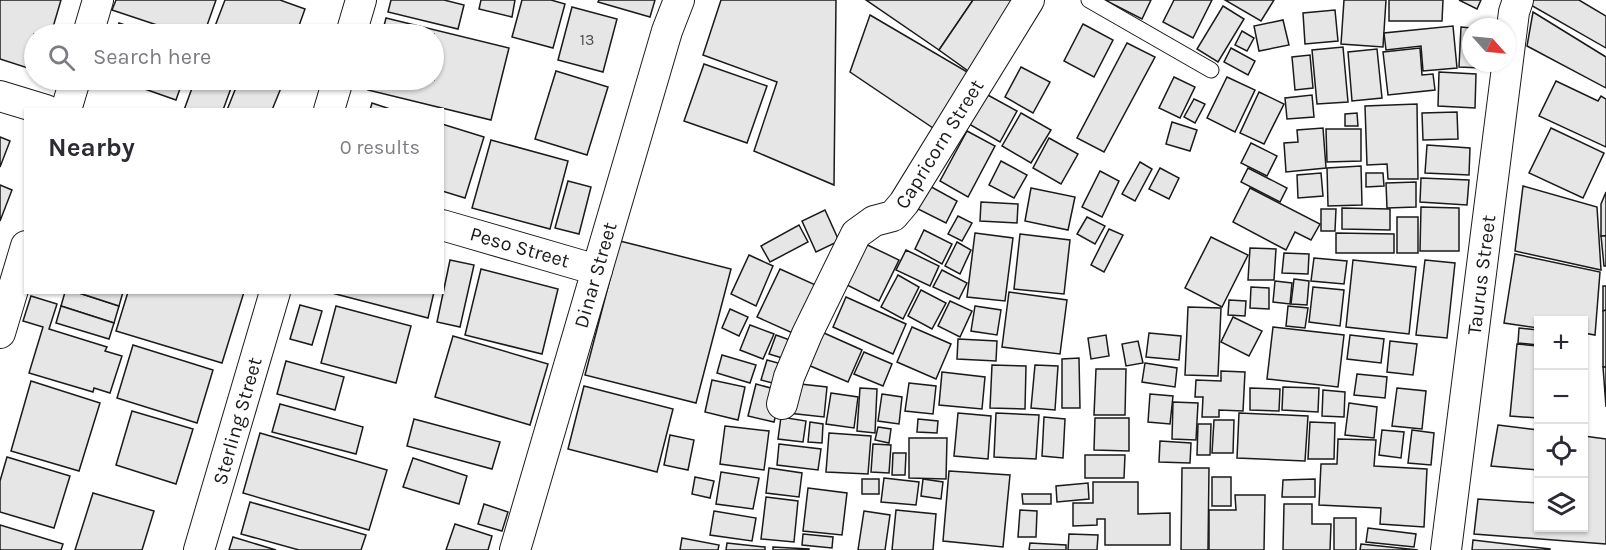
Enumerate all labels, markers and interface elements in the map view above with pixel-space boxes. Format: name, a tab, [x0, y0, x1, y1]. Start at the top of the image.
north arrow	[1462, 18, 1516, 72]
search box	[24, 24, 444, 90]
house number: 13	[580, 30, 594, 49]
icon: search	[45, 41, 78, 74]
text: Search here	[93, 44, 211, 70]
street label: Capricorn Street	[890, 75, 989, 213]
text: Nearby	[48, 132, 135, 163]
text: 0 results	[340, 136, 420, 159]
street label: Taurus Street	[1463, 213, 1500, 336]
street label: Dinar Street	[569, 219, 622, 331]
street label: Peso Street	[467, 222, 573, 273]
map controls	[1534, 316, 1588, 532]
button: +	[1534, 316, 1588, 370]
street label: Sterling Street	[208, 354, 267, 488]
button: −	[1534, 370, 1588, 424]
button: locate	[1534, 424, 1588, 478]
button: layers	[1534, 478, 1588, 532]

